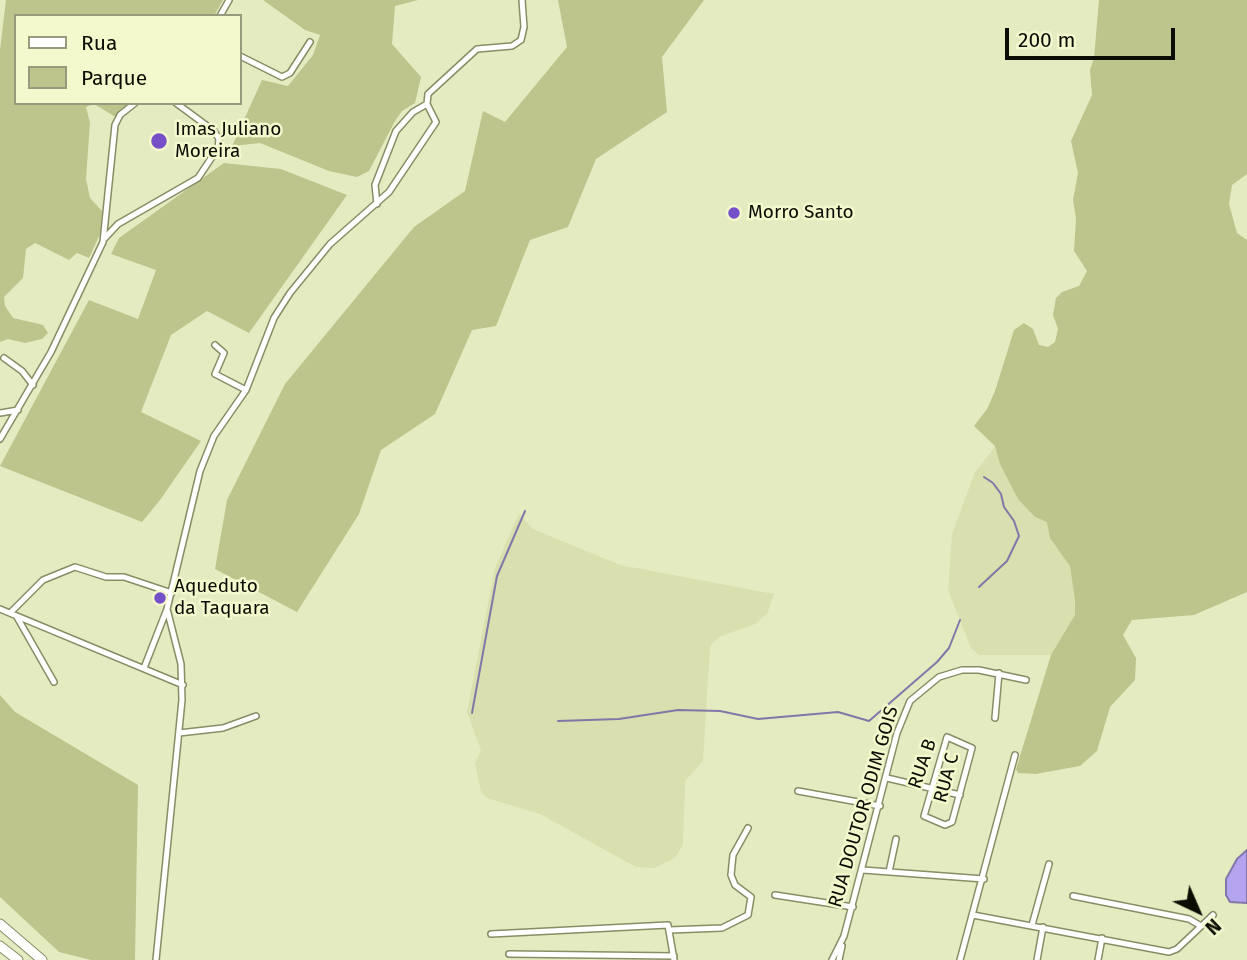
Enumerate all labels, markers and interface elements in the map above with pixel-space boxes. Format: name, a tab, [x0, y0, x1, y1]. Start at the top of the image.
legend	[14, 14, 242, 105]
scale bar	[1009, 14, 1179, 58]
text: 200 m	[1018, 27, 1075, 53]
text: Rua	[81, 30, 117, 56]
text: Parque	[81, 65, 147, 91]
place label: Imas Juliano Moreira	[175, 119, 281, 163]
marker: Imas Juliano Moreira	[149, 131, 169, 151]
place label: Morro Santo	[748, 202, 854, 224]
marker: Morro Santo	[726, 205, 742, 221]
place label: Aqueduto da Taquara	[174, 576, 270, 620]
marker: Aqueduto da Taquara	[152, 590, 168, 606]
street label: RUA DOUTOR ODIM GOIS	[824, 704, 904, 910]
street label: RUA B	[904, 736, 942, 792]
street label: RUA C	[929, 751, 965, 805]
north arrow	[1163, 876, 1233, 946]
text: N	[1200, 914, 1225, 939]

